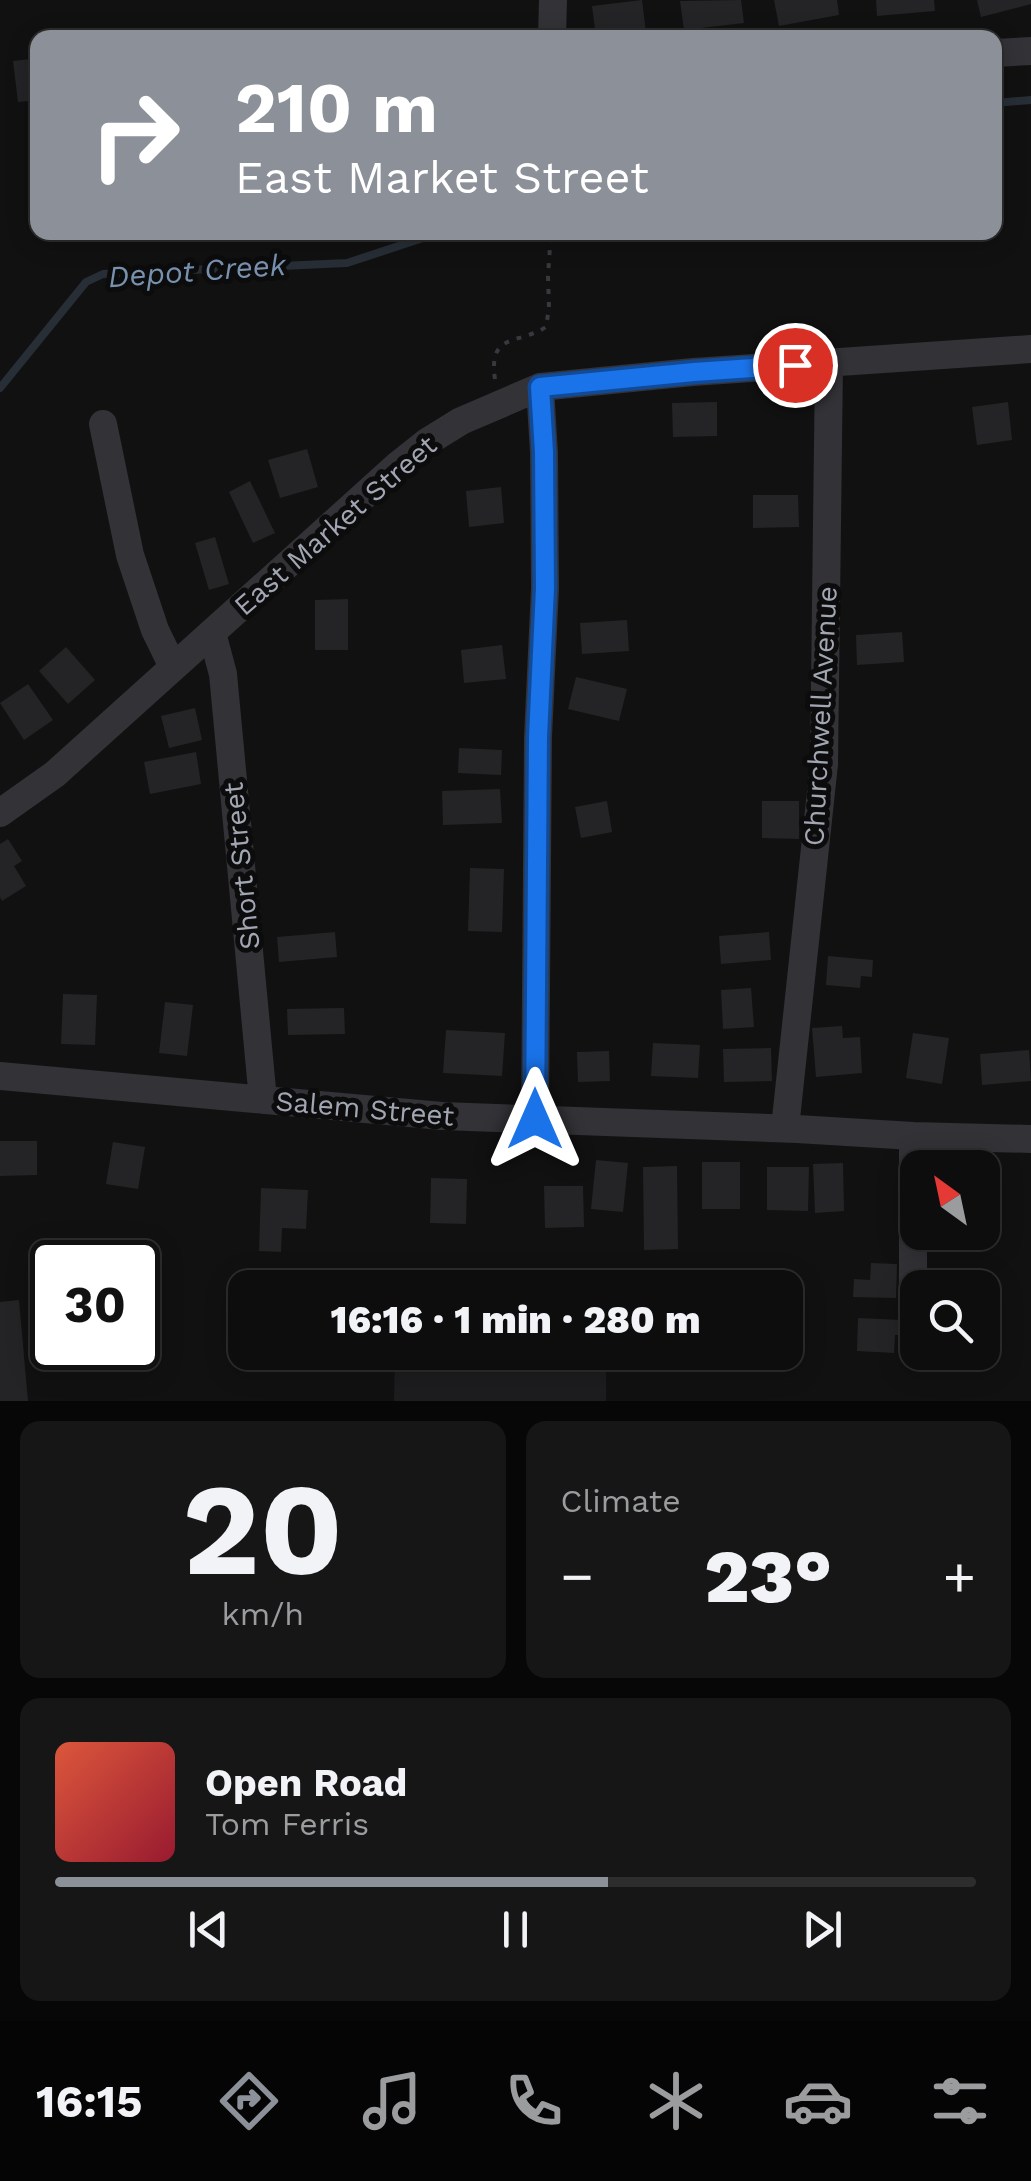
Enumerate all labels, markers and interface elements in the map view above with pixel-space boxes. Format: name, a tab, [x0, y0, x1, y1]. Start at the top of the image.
text: 210 m	[235, 67, 438, 149]
icon: right	[70, 70, 200, 200]
text: East Market Street	[235, 151, 649, 204]
water label: Depot Creek	[107, 247, 289, 294]
pin	[753, 323, 838, 408]
icon: arrive	[768, 338, 823, 393]
street label: East Market Street	[227, 428, 443, 622]
street label: Churchwell Avenue	[797, 585, 844, 847]
street label: Short Street	[216, 780, 267, 951]
position arrow	[483, 1067, 587, 1171]
street label: Salem Street	[274, 1084, 456, 1133]
north arrow	[900, 1150, 1000, 1250]
map controls	[900, 1150, 1000, 1370]
speed limit sign: 30	[30, 1240, 160, 1370]
button: search	[900, 1270, 1000, 1370]
text: 16:16 · 1 min · 280 m	[330, 1298, 701, 1342]
text: 20	[182, 1453, 343, 1606]
text: Climate	[561, 1482, 681, 1520]
text: 23°	[704, 1532, 832, 1620]
text: −	[561, 1544, 594, 1608]
text: +	[943, 1544, 976, 1608]
text: km/h	[222, 1595, 304, 1633]
text: Open Road	[205, 1761, 407, 1805]
text: Tom Ferris	[205, 1805, 369, 1843]
icon: previous	[181, 1902, 236, 1957]
icon: pause	[488, 1902, 543, 1957]
icon: next	[795, 1902, 850, 1957]
icon: directions	[214, 2066, 284, 2136]
icon: music	[357, 2066, 427, 2136]
icon: phone	[499, 2066, 569, 2136]
icon: climate	[641, 2066, 711, 2136]
icon: car	[783, 2066, 853, 2136]
icon: filters	[925, 2066, 995, 2136]
text: 16:15	[36, 2075, 142, 2128]

